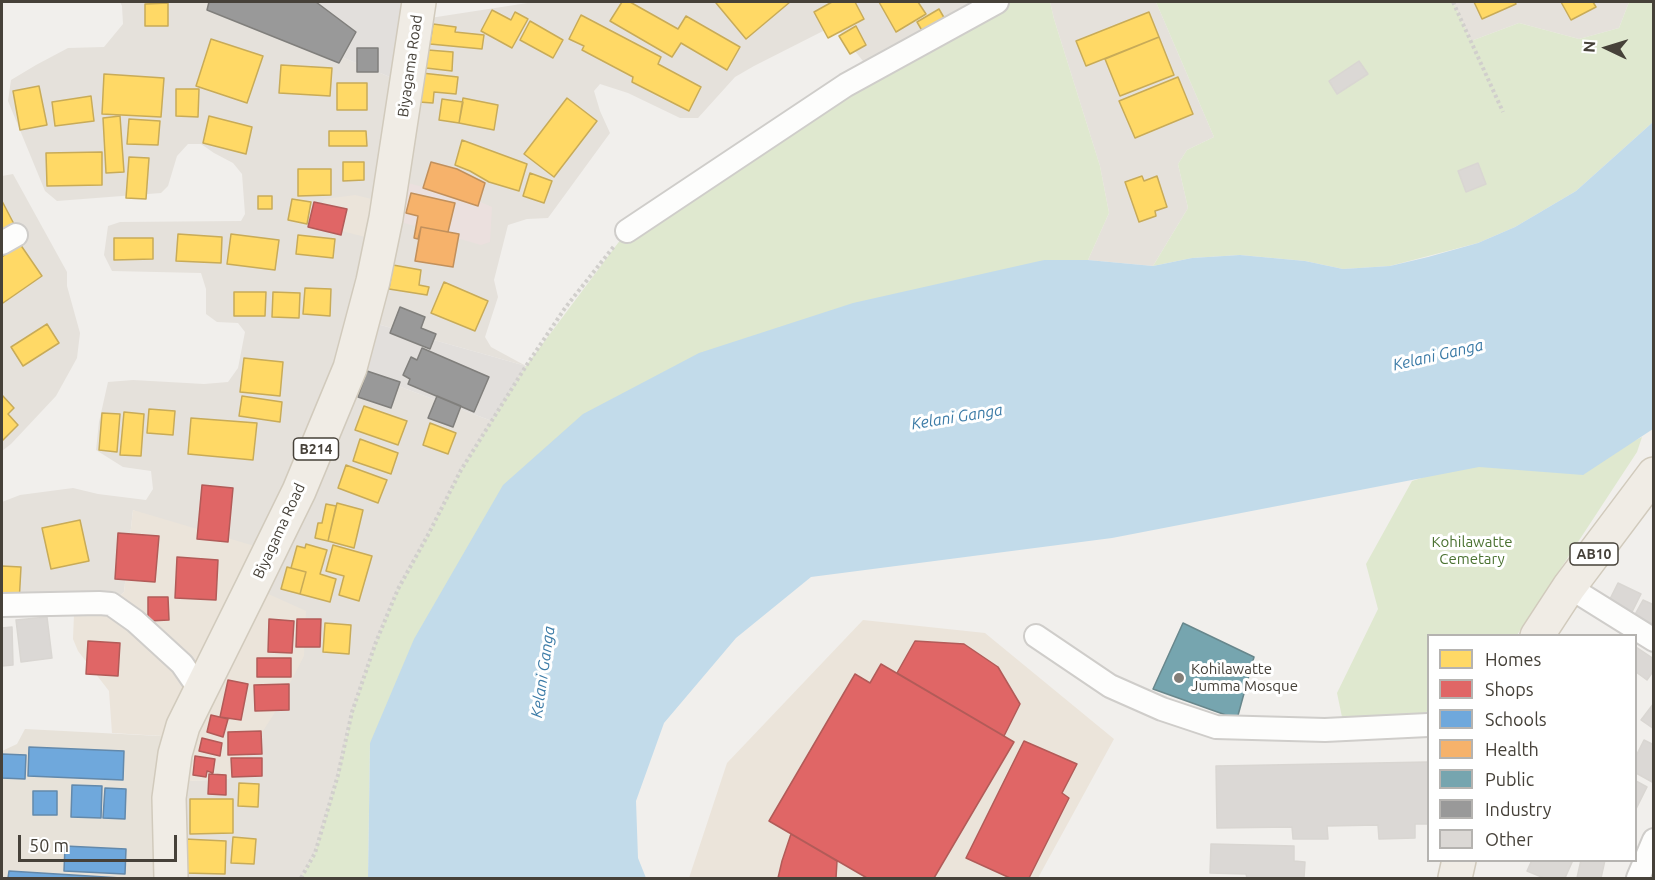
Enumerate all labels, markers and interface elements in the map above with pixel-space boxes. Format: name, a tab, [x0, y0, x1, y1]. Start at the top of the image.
street label: Biyagama Road	[394, 14, 426, 118]
north arrow	[1577, 18, 1637, 78]
text: N	[1580, 40, 1598, 53]
water label: Kelani Ganga	[1391, 335, 1485, 375]
water label: Kelani Ganga	[910, 400, 1004, 434]
road number: B214	[294, 438, 338, 460]
street label: Biyagama Road	[249, 480, 309, 582]
park label: Kohilawatte Cemetary	[1432, 533, 1512, 568]
road number: AB10	[1570, 543, 1618, 565]
water label: Kelani Ganga	[527, 625, 559, 719]
legend	[1427, 634, 1637, 862]
text: Homes	[1485, 649, 1541, 669]
place label: Kohilawatte Jumma Mosque	[1191, 660, 1298, 695]
marker: Kohilawatte Jumma Mosque	[1172, 671, 1186, 685]
text: Shops	[1485, 679, 1534, 699]
text: Schools	[1485, 709, 1547, 729]
text: Health	[1485, 739, 1539, 759]
text: Public	[1485, 769, 1534, 789]
text: Industry	[1485, 799, 1551, 819]
scale bar	[21, 823, 180, 861]
text: Other	[1485, 829, 1533, 849]
text: 50 m	[29, 835, 69, 855]

